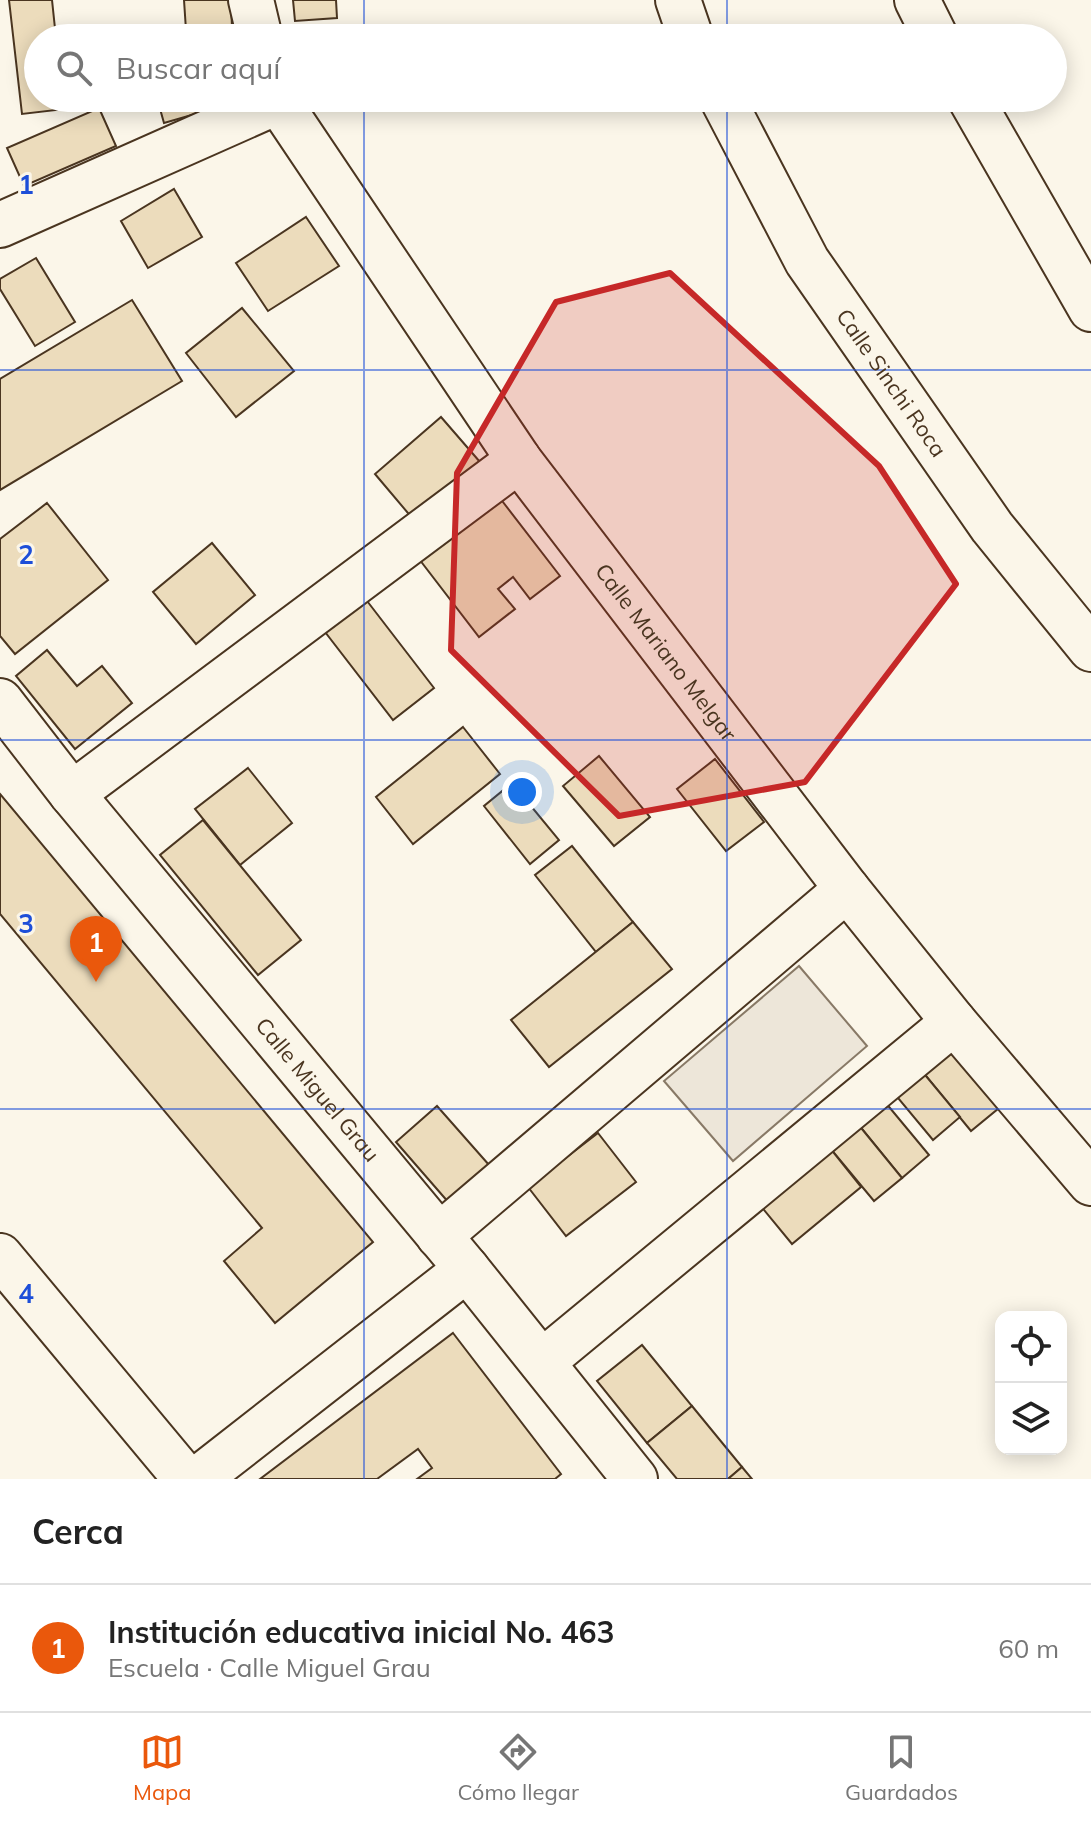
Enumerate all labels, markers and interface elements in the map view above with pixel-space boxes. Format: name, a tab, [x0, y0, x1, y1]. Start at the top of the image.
search box	[24, 24, 1067, 112]
icon: search	[52, 46, 96, 90]
text: Buscar aquí	[116, 49, 281, 87]
text: 1	[18, 168, 34, 201]
street label: Calle Sinchi Roca	[830, 303, 953, 462]
text: 2	[18, 538, 34, 571]
street label: Calle Mariano Melgar	[589, 558, 743, 747]
your location	[502, 772, 542, 812]
text: 3	[18, 907, 34, 940]
pin: 1	[70, 916, 122, 982]
street label: Calle Miguel Grau	[250, 1012, 386, 1167]
text: 4	[18, 1277, 34, 1310]
map controls	[995, 1311, 1067, 1455]
button: locate	[995, 1311, 1067, 1383]
button: layers	[995, 1383, 1067, 1455]
text: Cerca	[32, 1510, 124, 1553]
text: Institución educativa inicial No. 463	[108, 1613, 614, 1651]
text: 1	[50, 1632, 66, 1665]
text: 60 m	[998, 1632, 1059, 1665]
text: Escuela · Calle Miguel Grau	[108, 1651, 431, 1684]
tab: Mapa	[133, 1730, 192, 1806]
tab: Cómo llegar	[458, 1730, 579, 1806]
tab: Guardados	[845, 1730, 958, 1806]

